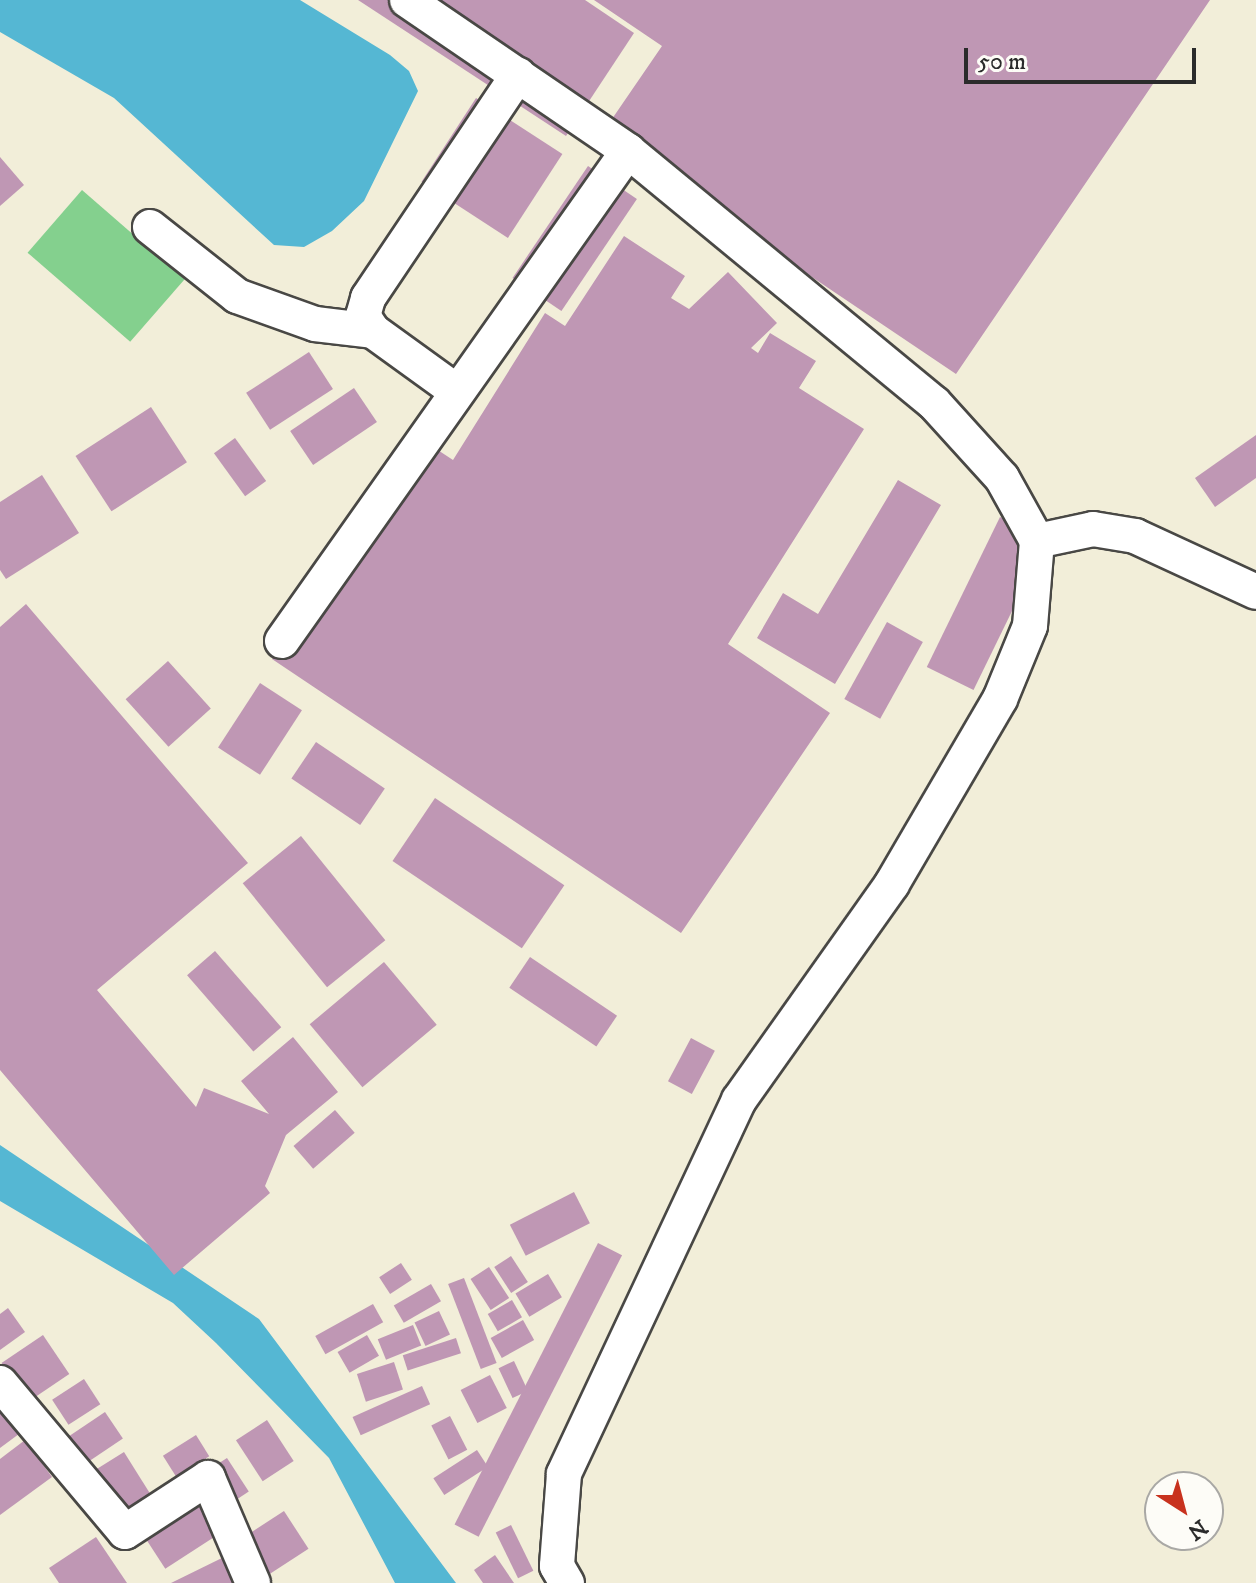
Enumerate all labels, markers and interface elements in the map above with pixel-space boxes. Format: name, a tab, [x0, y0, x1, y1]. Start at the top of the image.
scale bar	[968, 32, 1200, 82]
text: 50 m	[978, 47, 1026, 77]
north arrow	[1144, 1471, 1224, 1551]
text: N	[1182, 1513, 1212, 1545]

